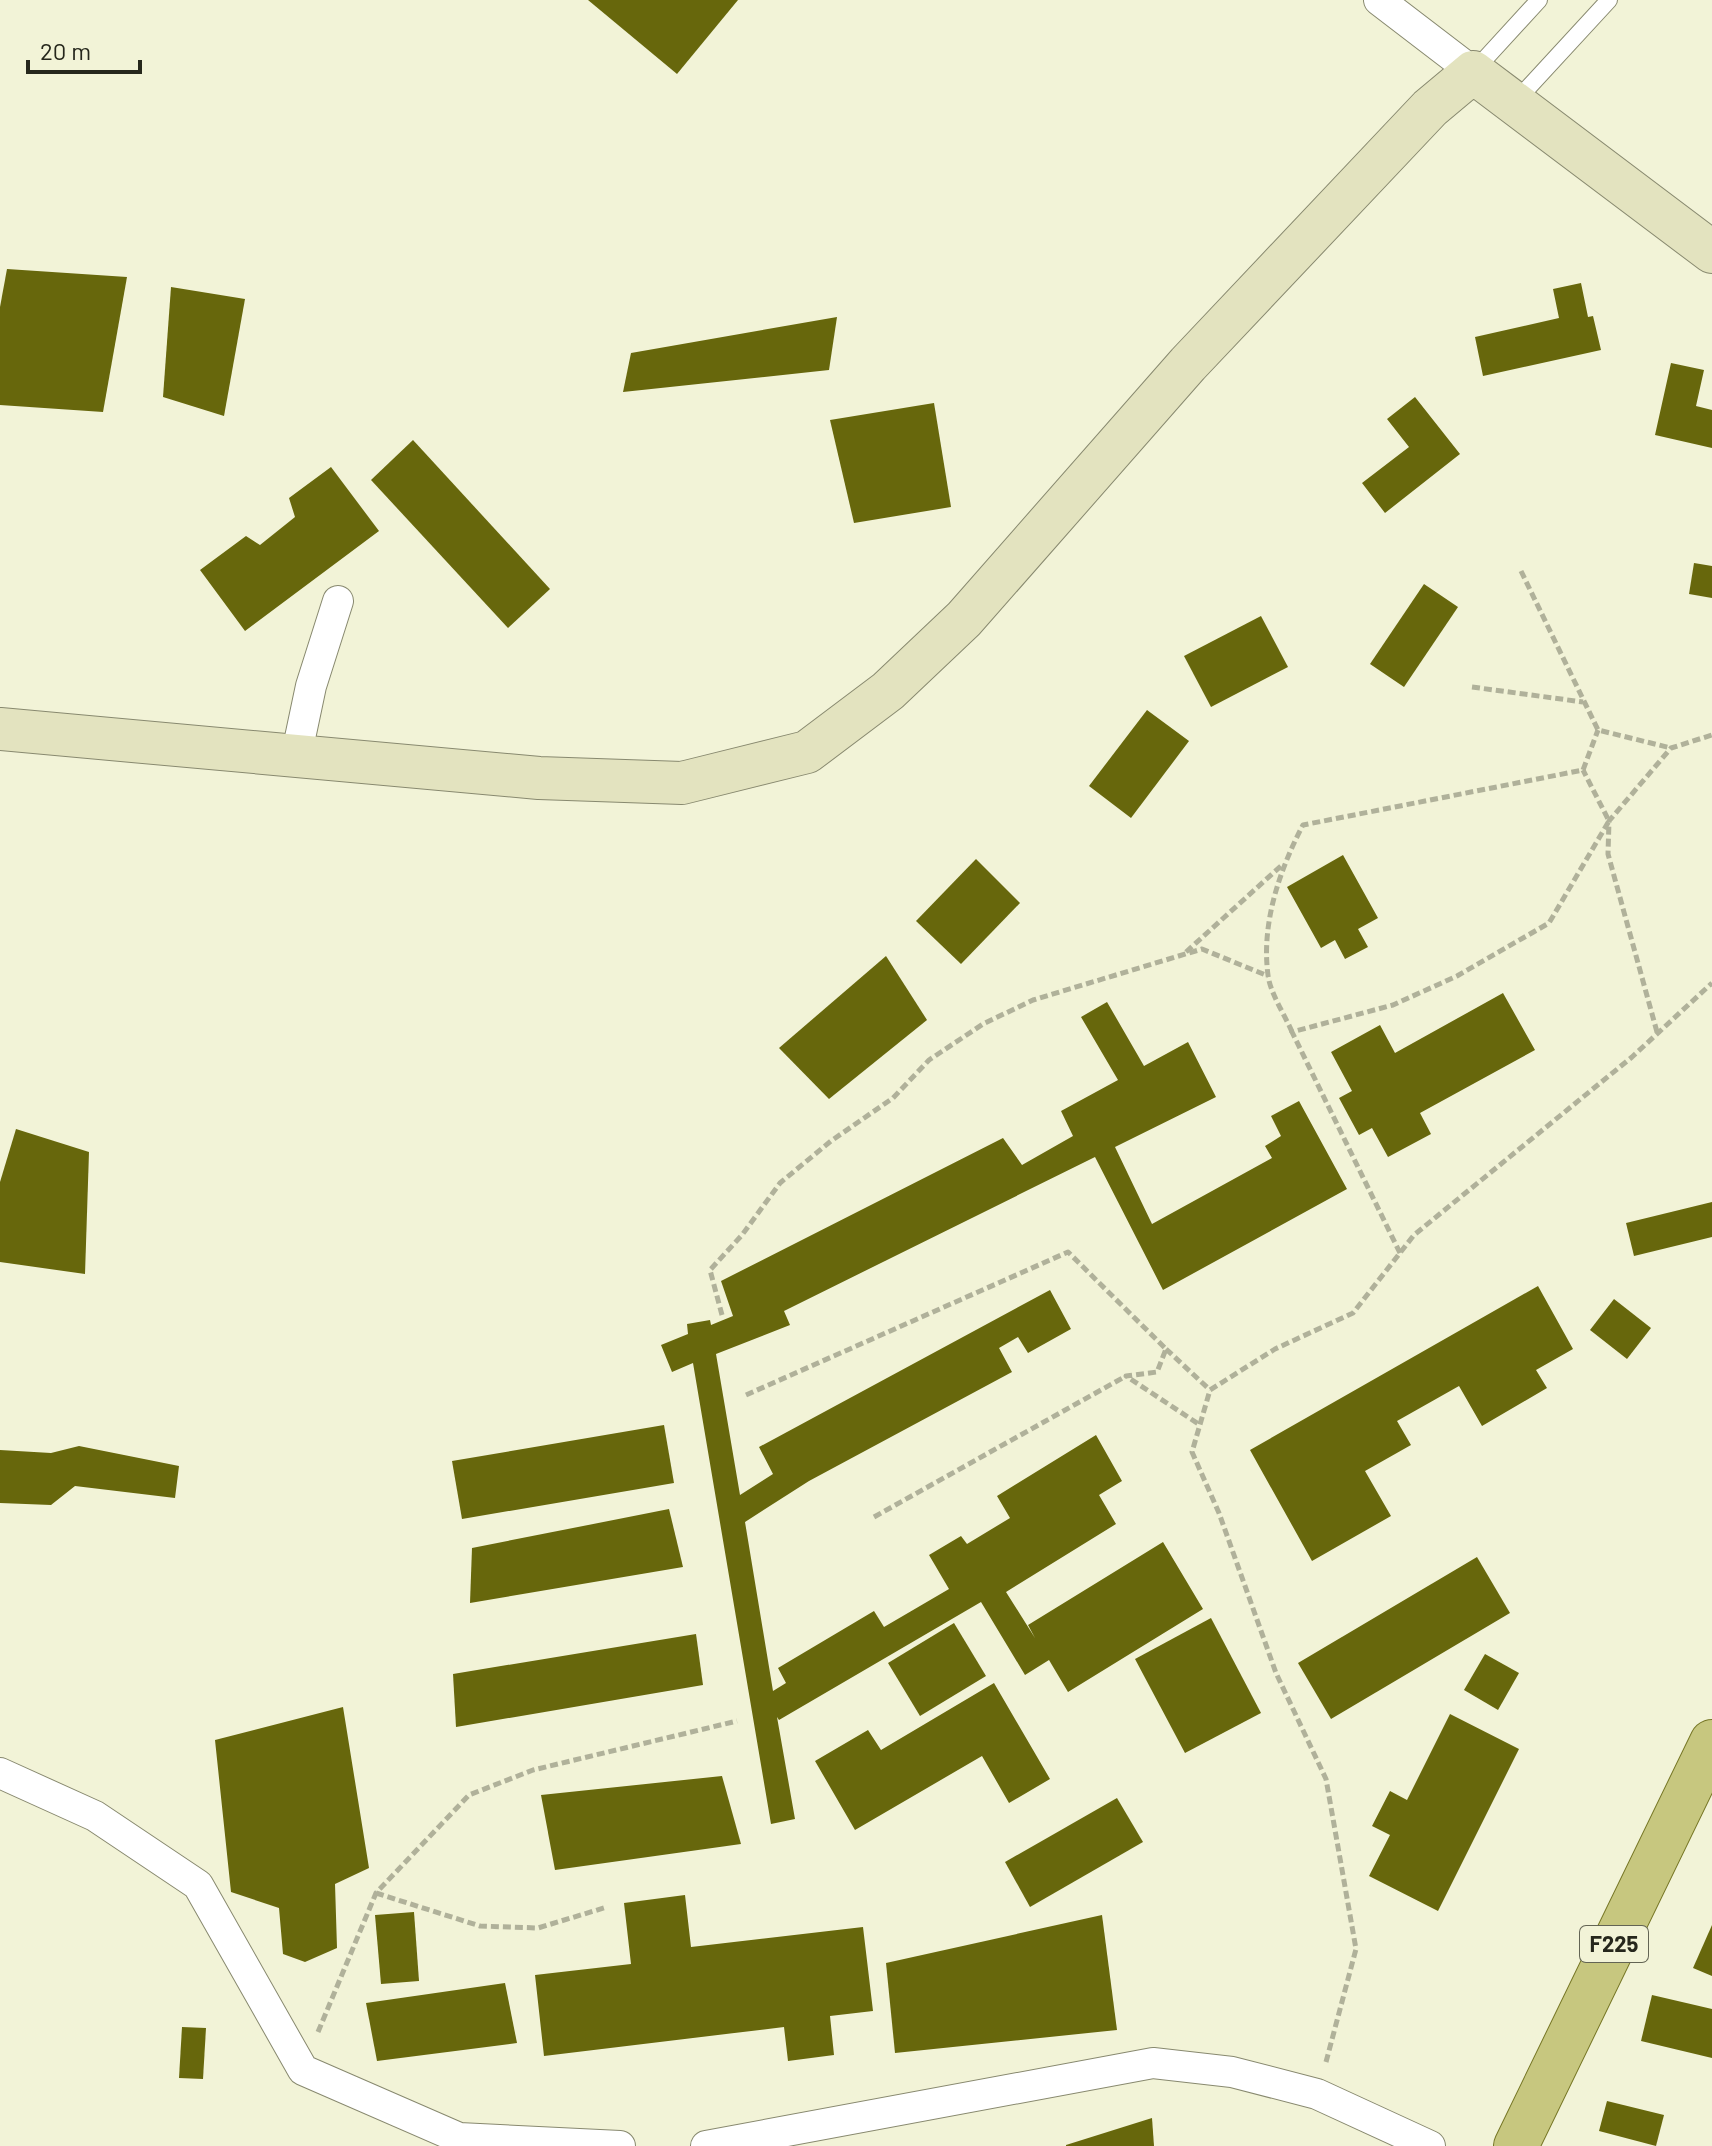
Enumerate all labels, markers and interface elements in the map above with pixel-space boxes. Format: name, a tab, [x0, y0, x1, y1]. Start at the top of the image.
scale bar	[28, 24, 140, 74]
text: 20 m	[40, 36, 91, 65]
road number: F225	[1580, 1926, 1648, 1962]

